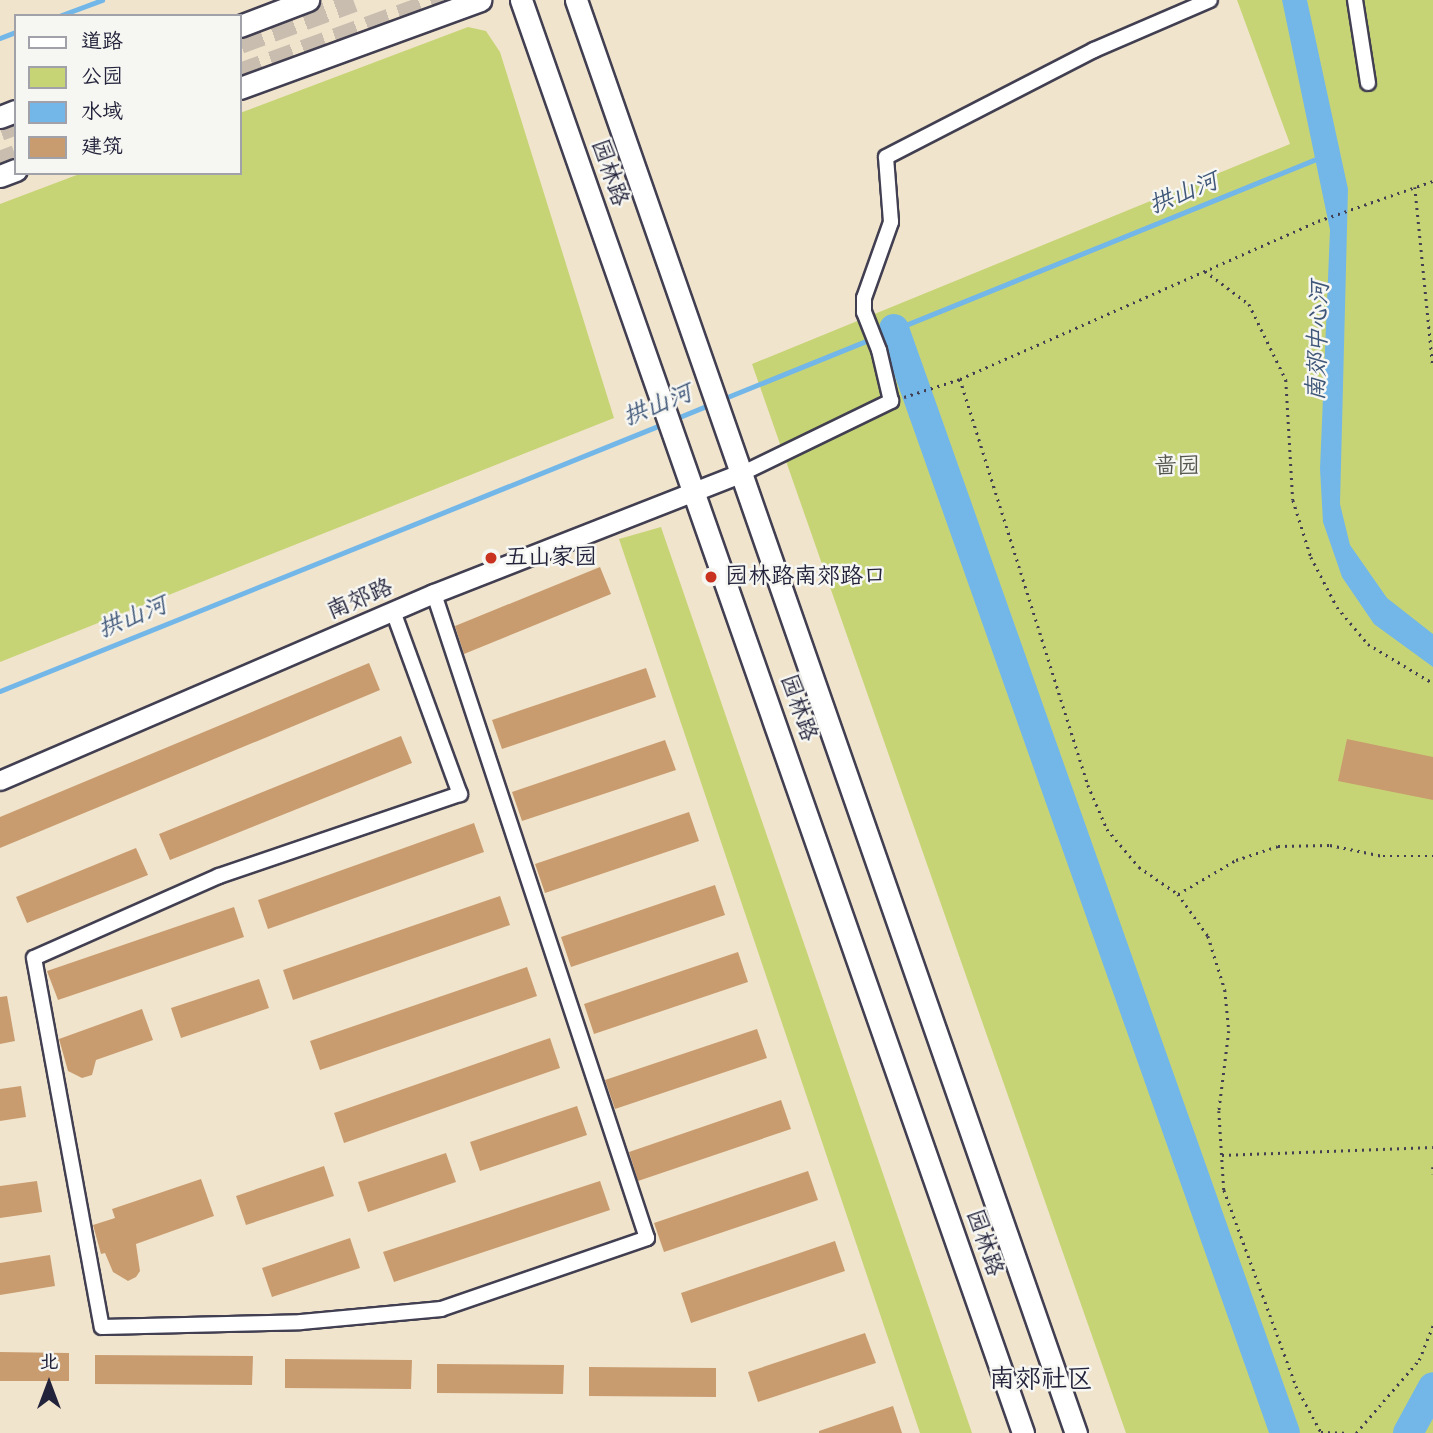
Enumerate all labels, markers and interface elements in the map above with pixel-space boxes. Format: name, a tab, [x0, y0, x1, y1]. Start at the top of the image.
legend	[14, 14, 242, 175]
text: 道路	[81, 26, 123, 59]
text: 公园	[81, 61, 123, 94]
text: 水域	[81, 96, 123, 129]
text: 建筑	[81, 131, 123, 164]
street label: 园林路	[585, 136, 633, 210]
water label: 拱山河	[1145, 167, 1223, 221]
water label: 南郊中心河	[1303, 281, 1335, 401]
water label: 拱山河	[619, 379, 697, 433]
park label: 啬园	[1154, 453, 1200, 481]
place label: 五山家园	[505, 544, 597, 572]
marker: 五山家园	[483, 550, 499, 566]
place label: 园林路南郊路口	[725, 563, 886, 591]
marker: 园林路南郊路口	[703, 569, 719, 585]
street label: 南郊路	[323, 574, 397, 626]
water label: 拱山河	[94, 591, 172, 645]
street label: 园林路	[774, 671, 822, 745]
street label: 园林路	[960, 1206, 1008, 1280]
text: 北	[39, 1348, 59, 1378]
north arrow	[14, 1349, 84, 1419]
district label: 南郊社区	[989, 1365, 1093, 1397]

